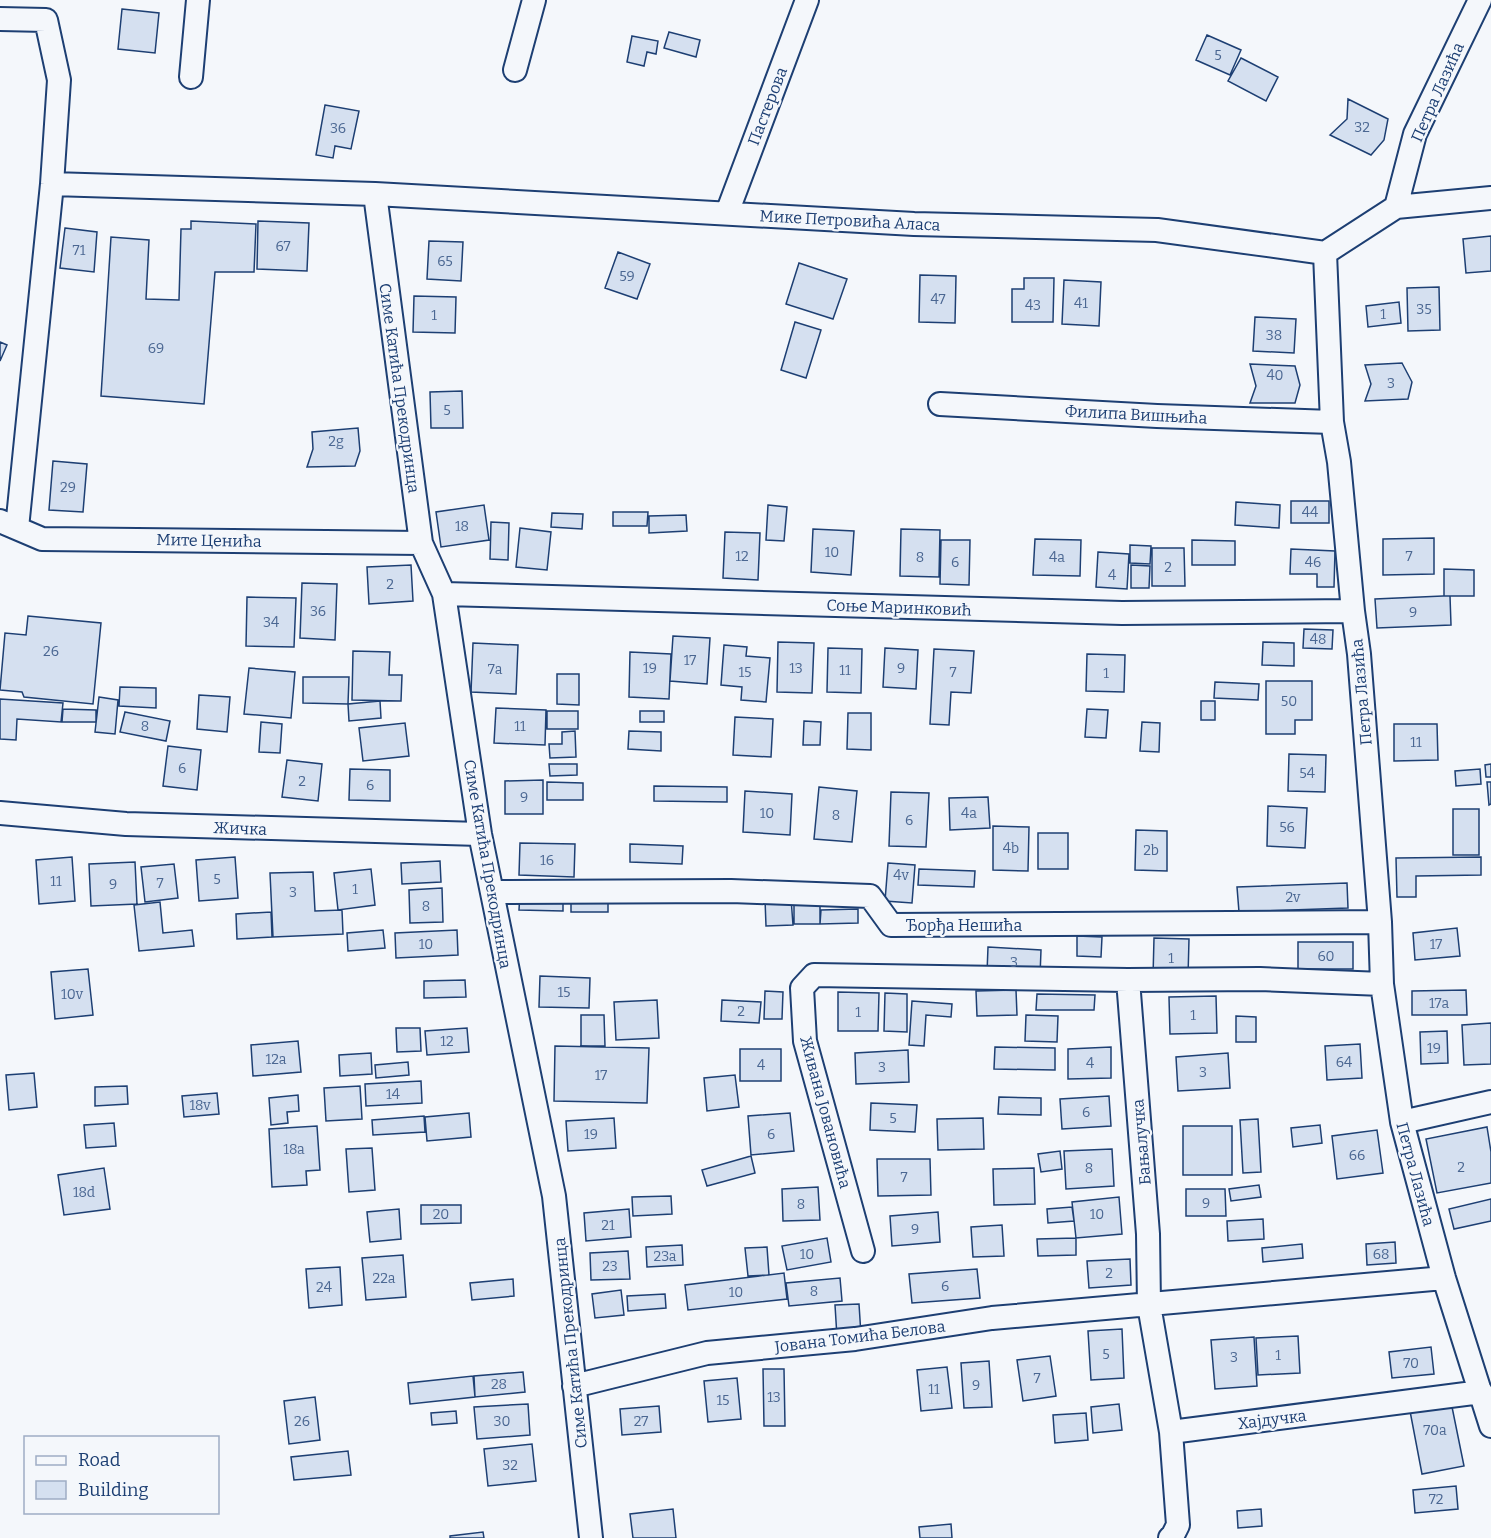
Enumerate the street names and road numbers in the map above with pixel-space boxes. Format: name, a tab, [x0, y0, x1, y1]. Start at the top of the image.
street label: Петра Лазића	[1407, 39, 1468, 145]
street label: Пастерова	[744, 64, 791, 148]
street label: Мике Петровића Аласа	[759, 206, 941, 235]
street label: Симе Катића Прекодринца	[375, 282, 424, 495]
street label: Филипа Вишњића	[1064, 401, 1208, 428]
street label: Мите Ценића	[156, 530, 262, 551]
street label: Соње Маринковић	[826, 595, 972, 620]
street label: Петра Лазића	[1347, 638, 1376, 746]
street label: Симе Катића Прекодринца	[460, 758, 515, 970]
street label: Жичка	[213, 818, 267, 839]
street label: Ђорђа Нешића	[906, 916, 1022, 935]
street label: Живана Јовановића	[796, 1034, 855, 1191]
street label: Бањалучка	[1128, 1098, 1155, 1186]
street label: Петра Лазића	[1393, 1120, 1439, 1228]
street label: Симе Катића Прекодринца	[550, 1236, 591, 1449]
street label: Јована Томића Белова	[773, 1317, 947, 1357]
street label: Хајдучка	[1237, 1406, 1308, 1433]

